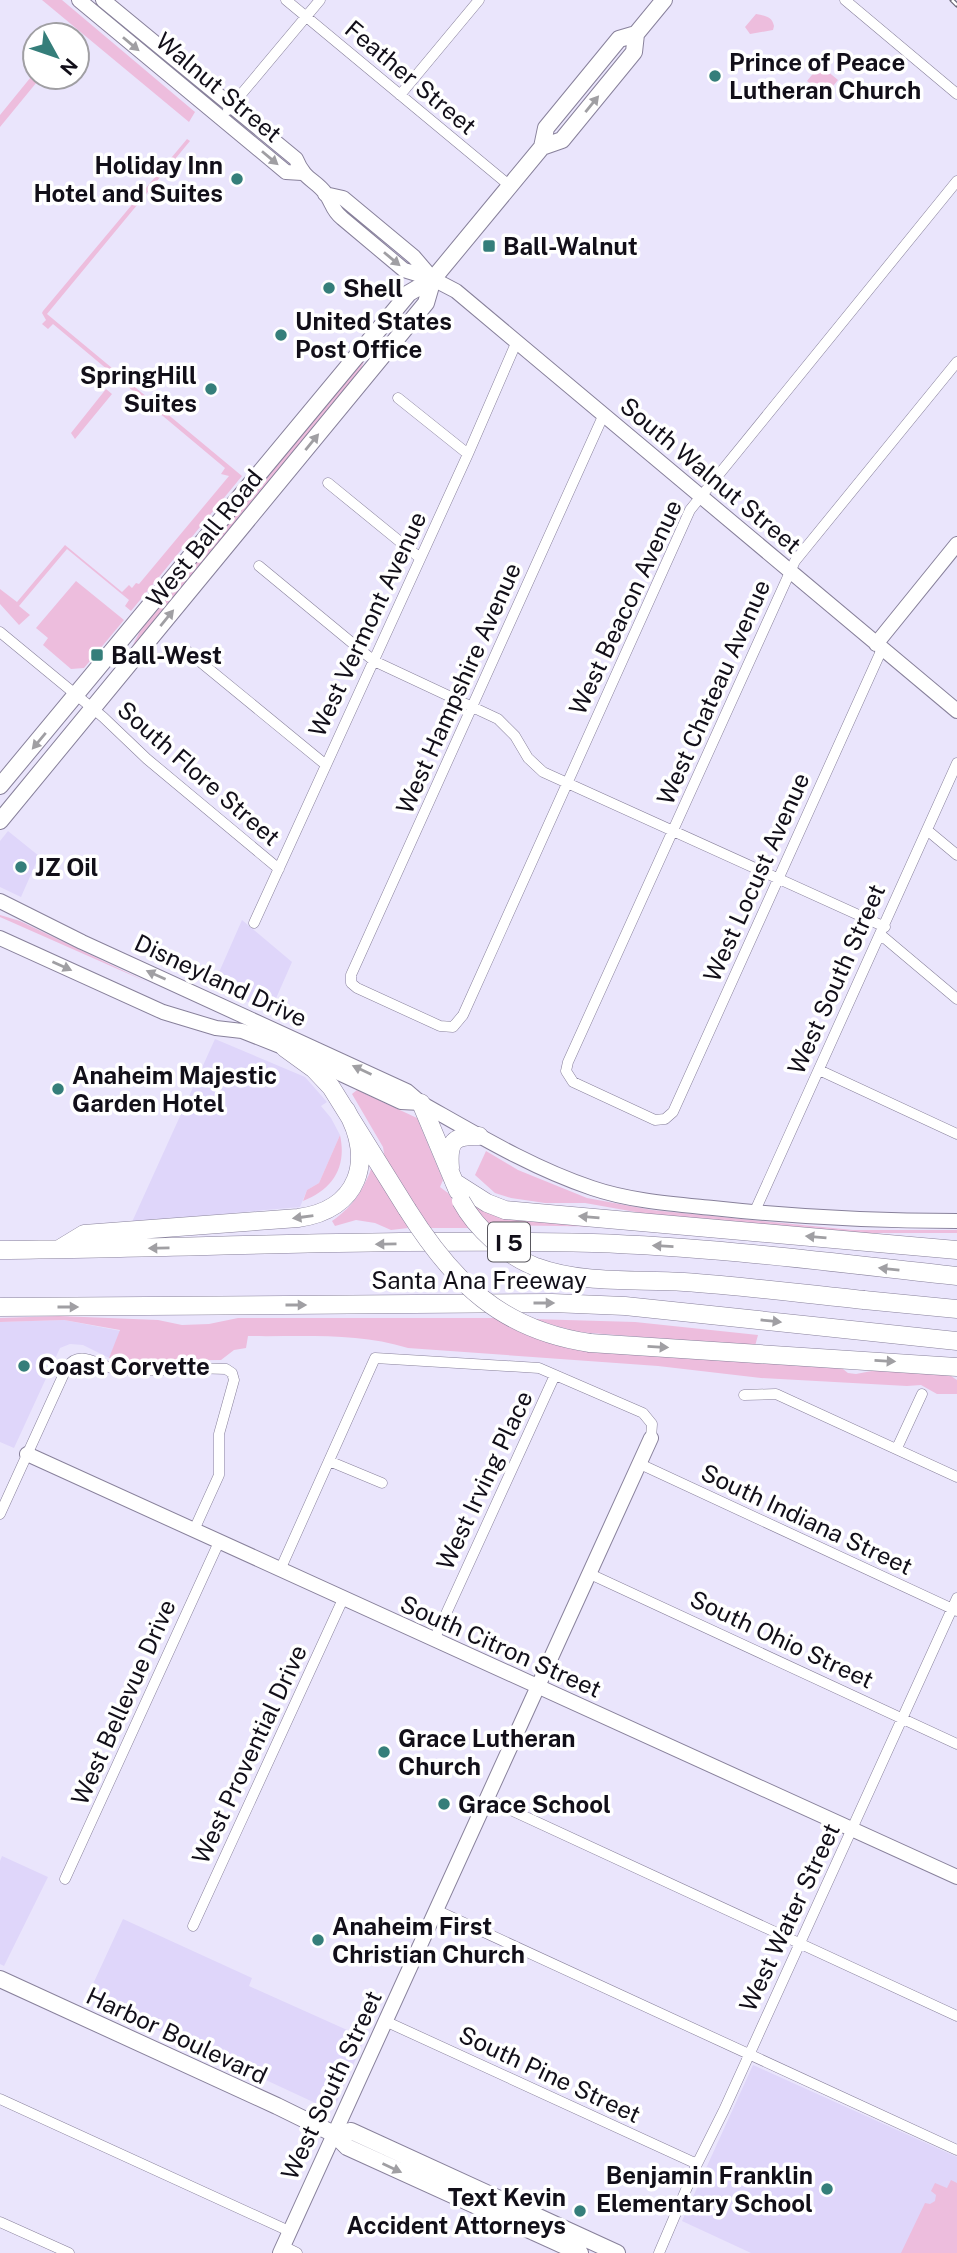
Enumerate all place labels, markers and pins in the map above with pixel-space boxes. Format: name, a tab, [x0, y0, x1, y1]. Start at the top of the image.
place label: Prince of Peace Lutheran Church	[729, 48, 921, 104]
marker: Prince of Peace Lutheran Church	[707, 68, 723, 84]
place label: Holiday Inn Hotel and Suites	[33, 151, 223, 207]
marker: Holiday Inn Hotel and Suites	[229, 171, 245, 187]
place label: Ball-Walnut	[503, 232, 638, 260]
marker: Ball-Walnut	[481, 238, 497, 254]
place label: Shell	[343, 274, 403, 302]
marker: Shell	[321, 280, 337, 296]
place label: United States Post Office	[295, 307, 452, 363]
marker: United States Post Office	[273, 327, 289, 343]
place label: SpringHill Suites	[80, 361, 197, 417]
marker: SpringHill Suites	[203, 381, 219, 397]
place label: Ball-West	[111, 641, 222, 669]
marker: Ball-West	[89, 647, 105, 663]
place label: JZ Oil	[35, 853, 99, 881]
marker: JZ Oil	[13, 859, 29, 875]
place label: Anaheim Majestic Garden Hotel	[72, 1061, 277, 1117]
marker: Anaheim Majestic Garden Hotel	[50, 1081, 66, 1097]
place label: Coast Corvette	[38, 1352, 210, 1380]
marker: Coast Corvette	[16, 1358, 32, 1374]
place label: Grace Lutheran Church	[398, 1724, 576, 1780]
marker: Grace Lutheran Church	[376, 1744, 392, 1760]
place label: Grace School	[458, 1790, 611, 1818]
marker: Grace School	[436, 1796, 452, 1812]
place label: Anaheim First Christian Church	[332, 1912, 525, 1968]
marker: Anaheim First Christian Church	[310, 1932, 326, 1948]
place label: Benjamin Franklin Elementary School	[596, 2161, 813, 2217]
marker: Benjamin Franklin Elementary School	[819, 2181, 835, 2197]
place label: Text Kevin Accident Attorneys	[347, 2183, 566, 2239]
marker: Text Kevin Accident Attorneys	[572, 2203, 588, 2219]

